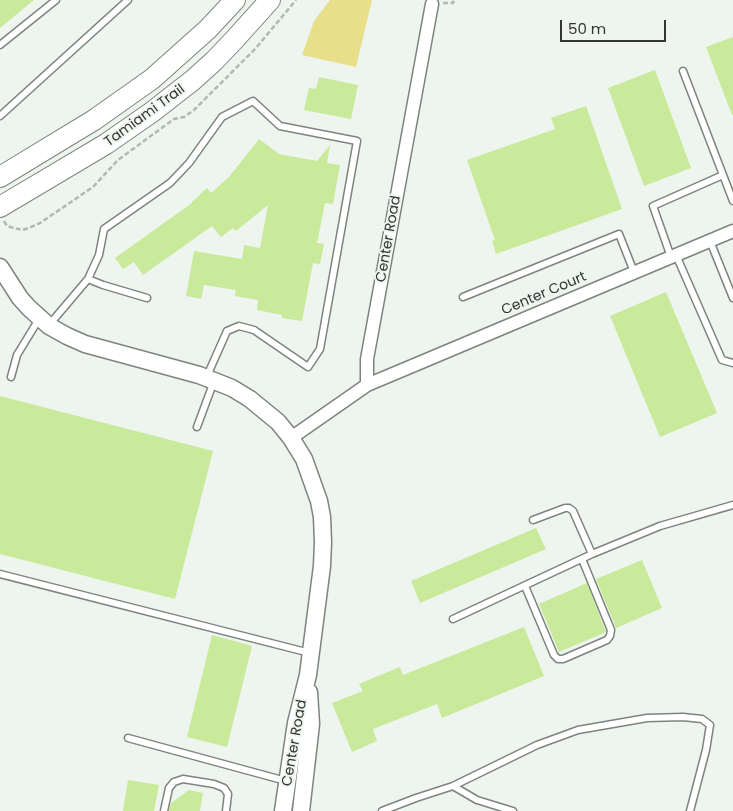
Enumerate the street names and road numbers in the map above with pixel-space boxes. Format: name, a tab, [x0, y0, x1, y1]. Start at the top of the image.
street label: Tamiami Trail	[102, 81, 188, 151]
street label: Center Road	[373, 194, 405, 284]
street label: Center Court	[499, 269, 589, 319]
street label: Center Road	[279, 698, 311, 788]

